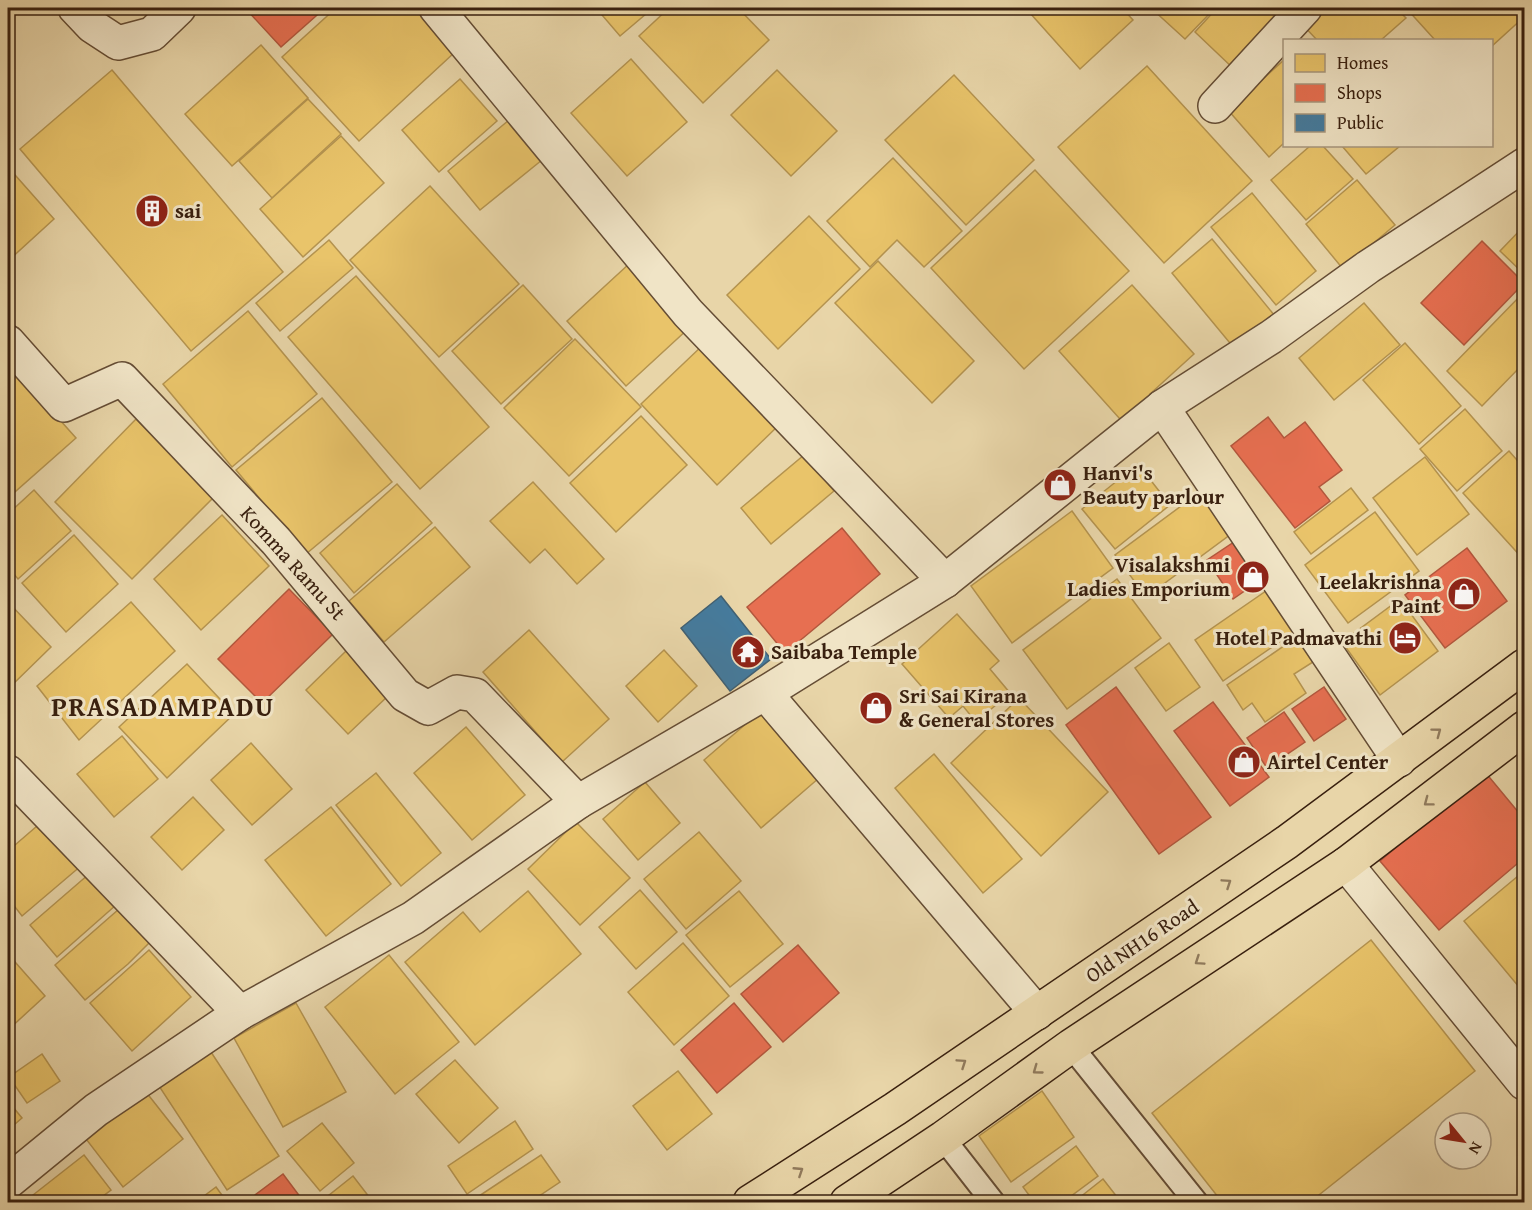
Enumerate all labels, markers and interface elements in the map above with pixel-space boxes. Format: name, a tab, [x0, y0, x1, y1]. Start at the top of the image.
legend	[1283, 39, 1493, 147]
text: Homes	[1337, 49, 1388, 76]
text: Shops	[1337, 79, 1382, 106]
text: Public	[1337, 109, 1384, 136]
building icon: sai	[134, 193, 170, 229]
place label: sai	[175, 195, 202, 226]
place label: Hanvi's Beauty parlour	[1083, 457, 1225, 512]
shop icon: Hanvi's Beauty parlour	[1042, 467, 1078, 503]
street label: Komma Ramu St	[233, 498, 354, 627]
place label: Visalakshmi Ladies Emporium	[1067, 549, 1230, 604]
shop icon: Visalakshmi Ladies Emporium	[1235, 559, 1271, 595]
place label: Leelakrishna Paint	[1319, 566, 1441, 621]
shop icon: Leelakrishna Paint	[1446, 576, 1482, 612]
hotel icon: Hotel Padmavathi	[1387, 620, 1423, 656]
place label: Hotel Padmavathi	[1215, 622, 1382, 653]
temple icon: Saibaba Temple	[730, 634, 766, 670]
place label: Saibaba Temple	[771, 636, 917, 667]
place label: Sri Sai Kirana & General Stores	[899, 680, 1054, 735]
district label: PRASADAMPADU	[51, 686, 275, 726]
shop icon: Sri Sai Kirana & General Stores	[858, 690, 894, 726]
one-way arrow	[1430, 728, 1441, 739]
shop icon: Airtel Center	[1226, 744, 1262, 780]
place label: Airtel Center	[1267, 746, 1389, 777]
one-way arrow	[1423, 794, 1434, 805]
one-way arrow	[1221, 879, 1232, 890]
street label: Old NH16 Road	[1079, 891, 1205, 990]
one-way arrow	[1195, 954, 1206, 965]
one-way arrow	[956, 1059, 966, 1071]
one-way arrow	[1033, 1063, 1044, 1074]
north arrow	[1433, 1111, 1493, 1171]
text: N	[1463, 1138, 1489, 1159]
one-way arrow	[792, 1167, 803, 1178]

